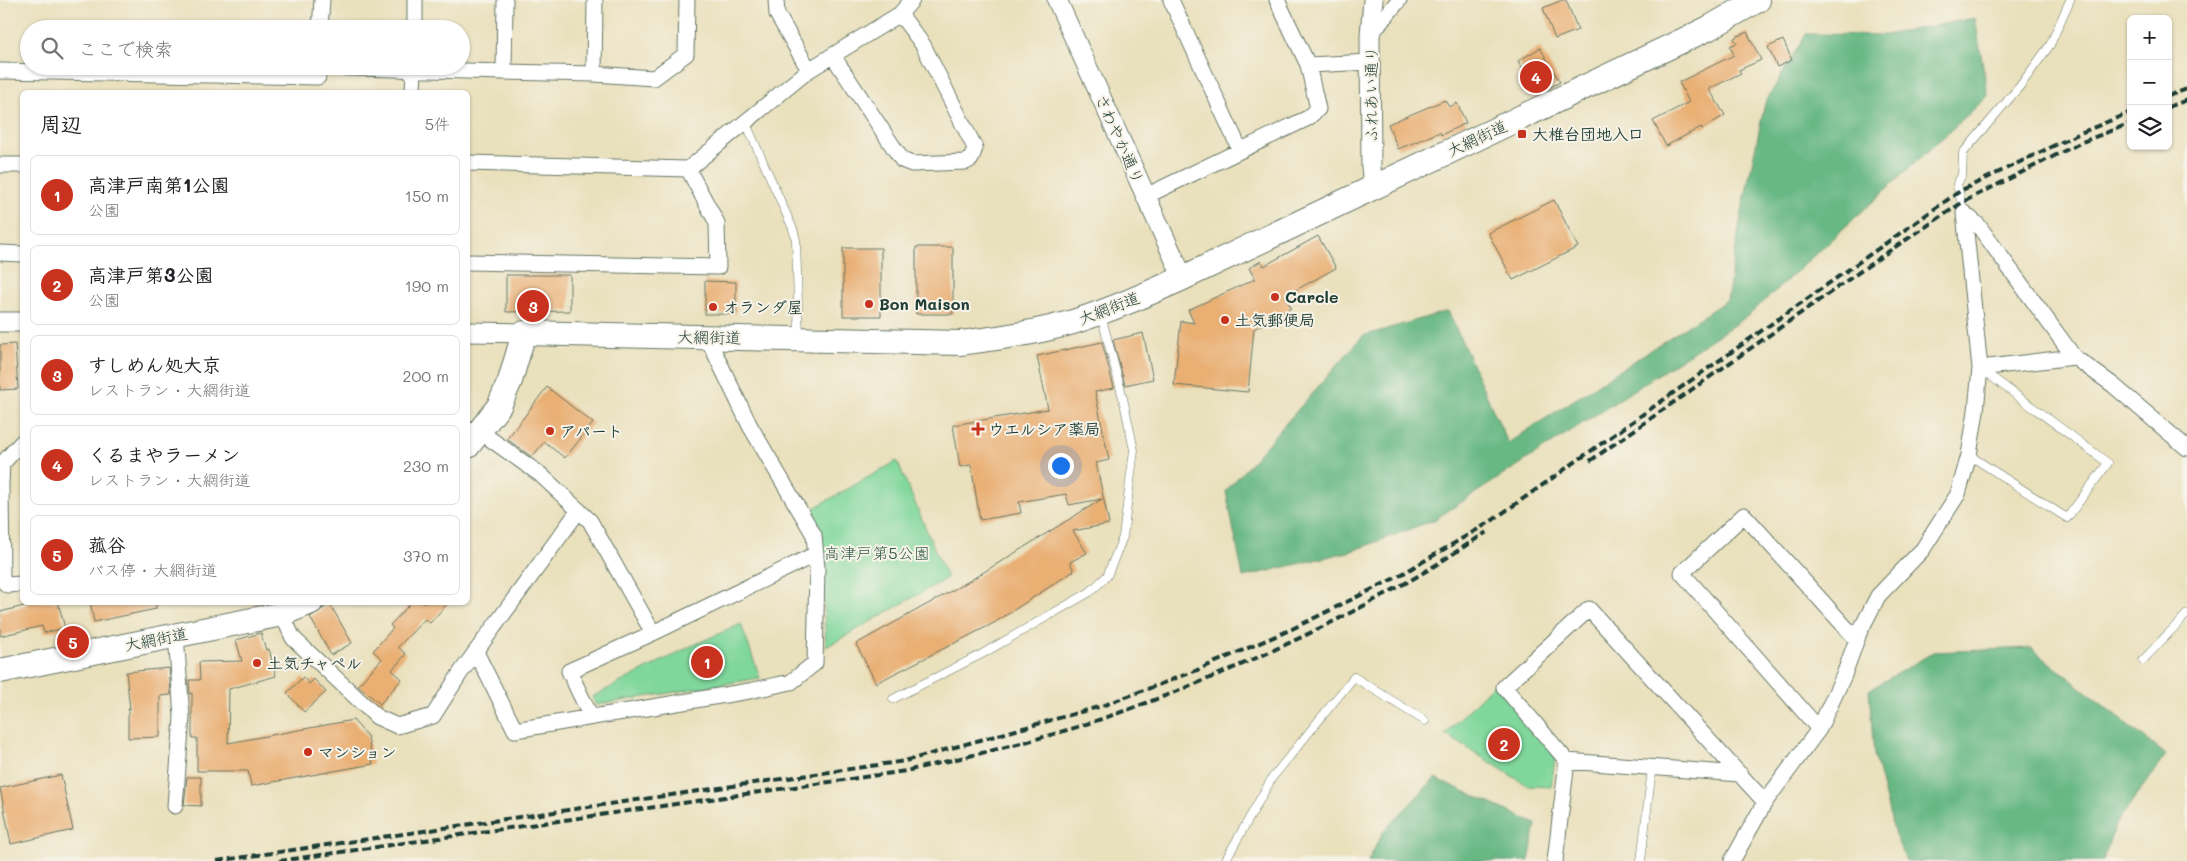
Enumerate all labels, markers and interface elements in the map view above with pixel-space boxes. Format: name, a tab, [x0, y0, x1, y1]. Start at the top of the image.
map controls	[2127, 15, 2172, 150]
button: +	[2127, 15, 2172, 60]
search box	[20, 20, 470, 75]
icon: search	[38, 34, 66, 62]
text: ここで検索	[78, 36, 173, 61]
street label: ふれあい通り	[1360, 46, 1381, 142]
pin: 4	[1520, 58, 1552, 96]
button: −	[2127, 60, 2172, 105]
street label: さわやか通り	[1091, 91, 1150, 187]
button: layers	[2127, 105, 2172, 150]
text: 周辺	[40, 110, 82, 137]
text: 5件	[425, 113, 450, 134]
street label: 大網街道	[1443, 115, 1510, 161]
place label: 大椎台団地入口	[1532, 123, 1644, 144]
marker: 大椎台団地入口	[1516, 128, 1528, 140]
text: 高津戸南第1公園	[88, 172, 229, 197]
text: 1	[53, 185, 61, 206]
text: 150 m	[405, 185, 449, 206]
text: 公園	[88, 199, 120, 220]
text: 高津戸第3公園	[88, 262, 213, 287]
text: 2	[53, 275, 61, 296]
text: 190 m	[405, 275, 449, 296]
street label: 大網街道	[1075, 286, 1142, 329]
place label: Carcle	[1285, 286, 1338, 307]
pin: 3	[517, 287, 549, 325]
text: 公園	[88, 289, 120, 310]
marker: Carcle	[1269, 291, 1281, 303]
place label: Bon Maison	[879, 293, 970, 314]
place label: オランダ屋	[723, 296, 803, 317]
marker: Bon Maison	[863, 298, 875, 310]
marker: オランダ屋	[707, 301, 719, 313]
place label: 土気郵便局	[1235, 309, 1315, 330]
marker: 土気郵便局	[1219, 314, 1231, 326]
street label: 大網街道	[677, 325, 741, 348]
text: すしめん処大京	[88, 352, 221, 377]
text: 3	[52, 365, 62, 386]
text: 200 m	[402, 365, 449, 386]
text: レストラン · 大網街道	[88, 379, 251, 400]
place label: ウエルシア薬局	[988, 418, 1100, 439]
place label: アパート	[560, 420, 623, 441]
marker: ウエルシア薬局	[972, 423, 984, 435]
marker: アパート	[544, 425, 556, 437]
text: くるまやラーメン	[88, 442, 240, 467]
your location	[1048, 453, 1074, 479]
text: 4	[52, 455, 62, 476]
text: 230 m	[403, 455, 449, 476]
text: レストラン · 大網街道	[88, 469, 251, 490]
text: 菰谷	[88, 532, 126, 557]
park label: 高津戸第5公園	[824, 542, 930, 563]
text: 5	[52, 545, 62, 566]
text: 370 m	[403, 545, 449, 566]
text: バス停 · 大網街道	[88, 559, 217, 580]
street label: 大網街道	[122, 622, 189, 655]
pin: 5	[57, 623, 89, 661]
pin: 1	[691, 643, 723, 681]
place label: 土気チャペル	[267, 652, 362, 673]
marker: 土気チャペル	[251, 657, 263, 669]
pin: 2	[1488, 725, 1520, 763]
place label: マンション	[318, 741, 397, 762]
marker: マンション	[302, 746, 314, 758]

